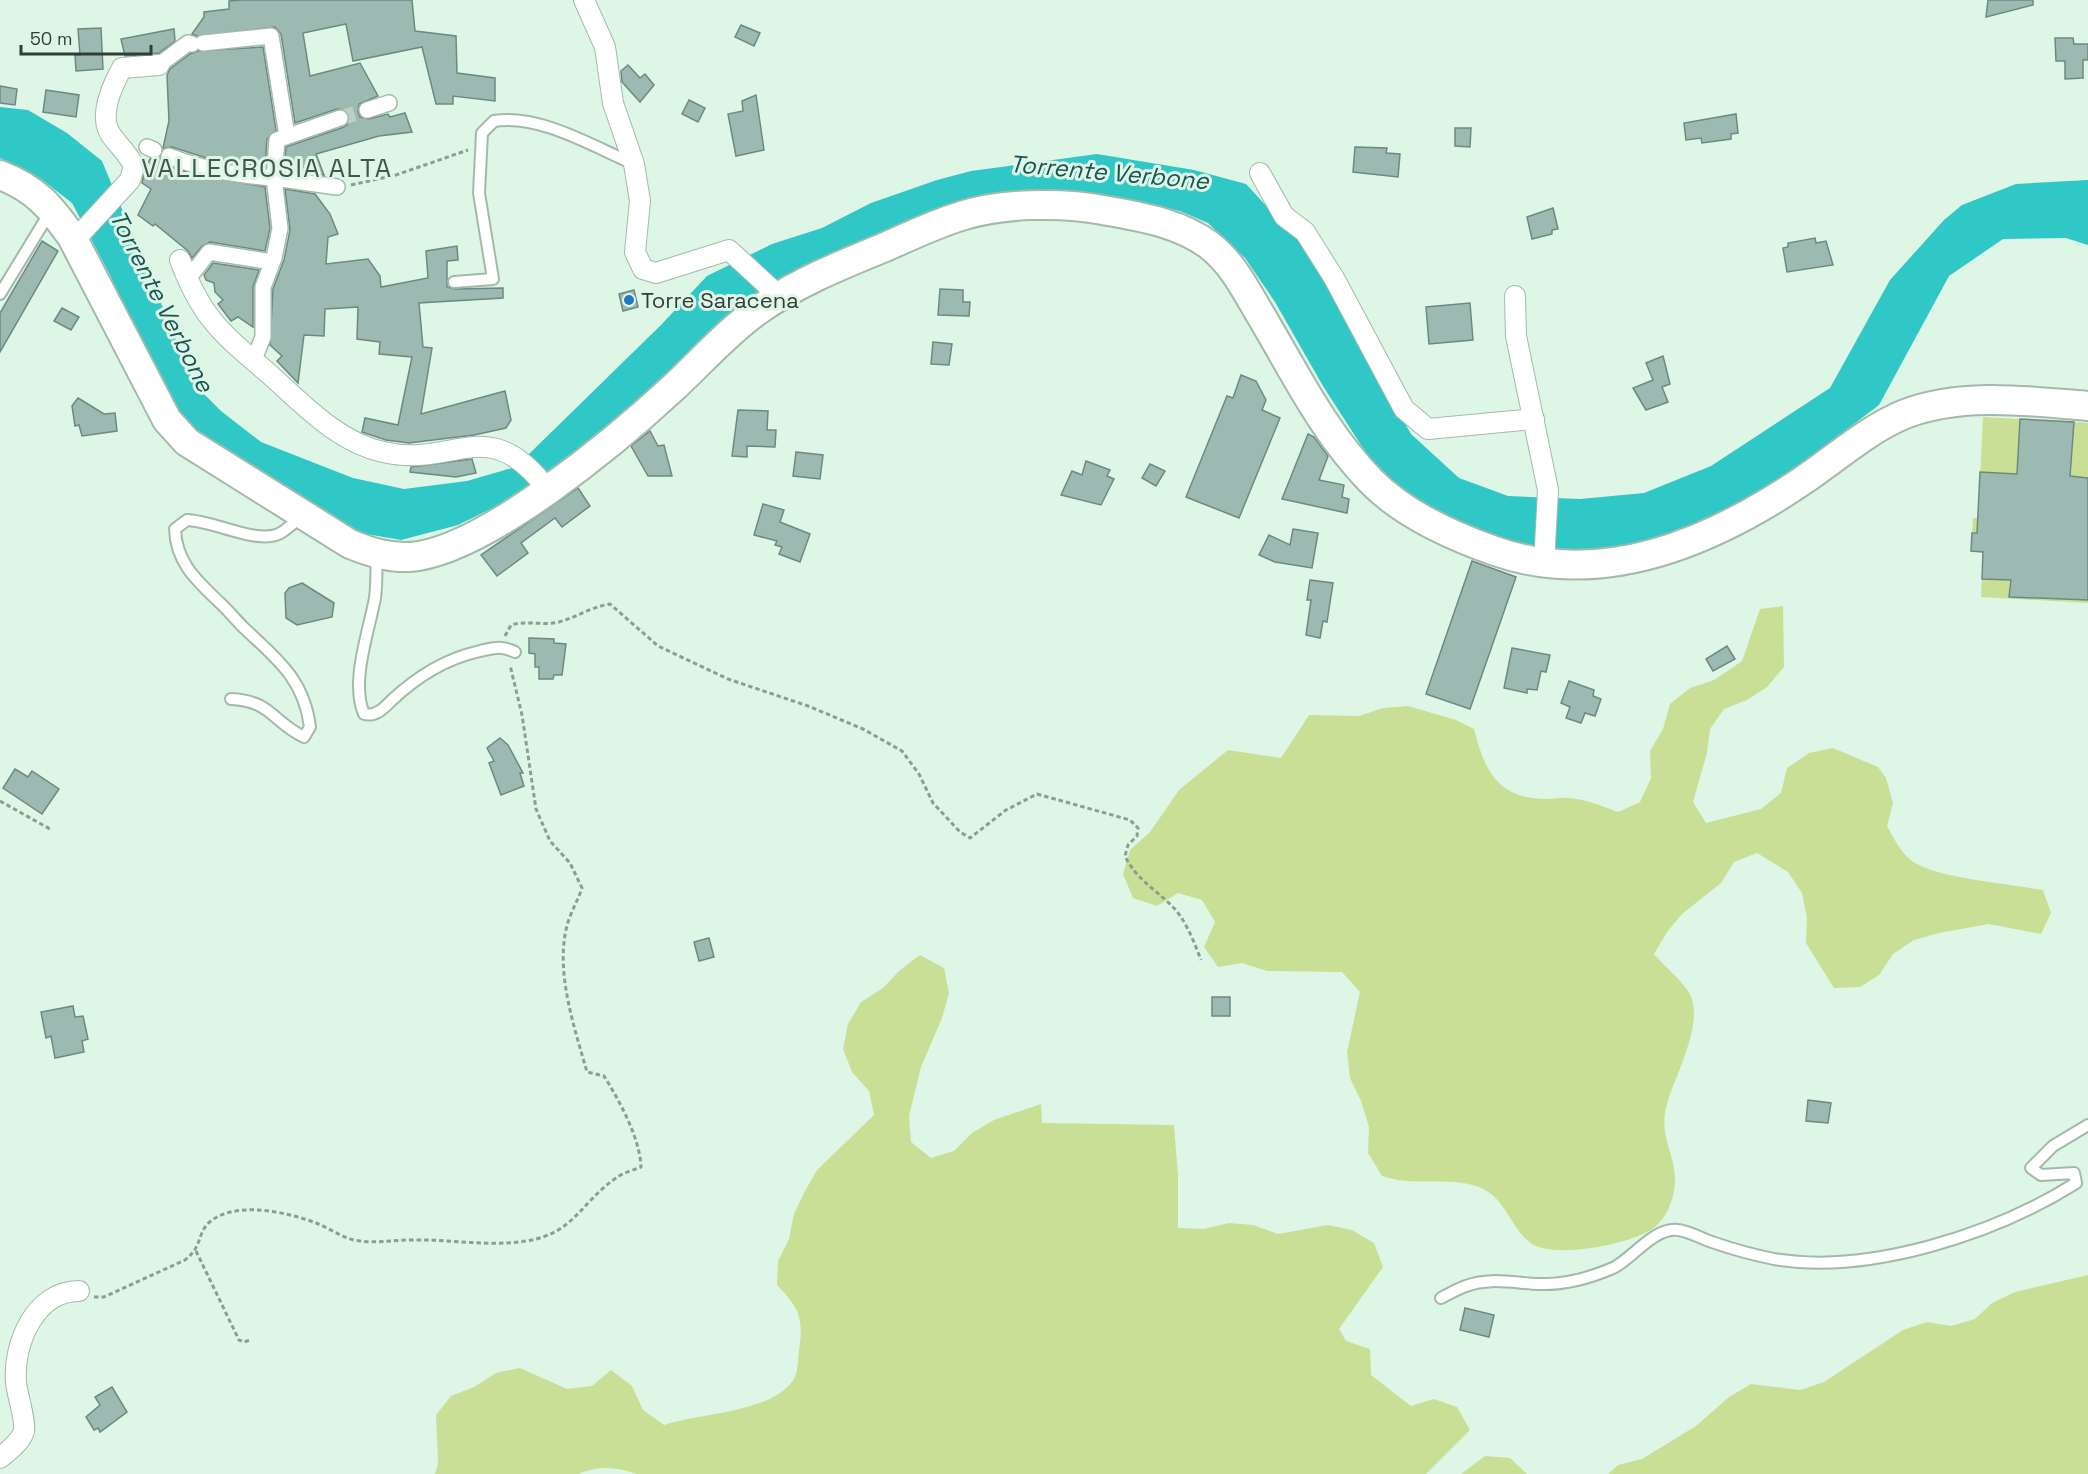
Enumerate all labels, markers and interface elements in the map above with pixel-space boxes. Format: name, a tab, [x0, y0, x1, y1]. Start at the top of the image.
scale bar	[21, 18, 152, 56]
text: 50 m	[30, 27, 72, 50]
water label: Torrente Verbone	[1008, 148, 1211, 196]
district label: VALLECROSIA ALTA	[141, 151, 393, 185]
water label: Torrente Verbone	[103, 205, 222, 398]
place label: Torre Saracena	[641, 286, 799, 314]
marker: Torre Saracena	[622, 293, 636, 307]

